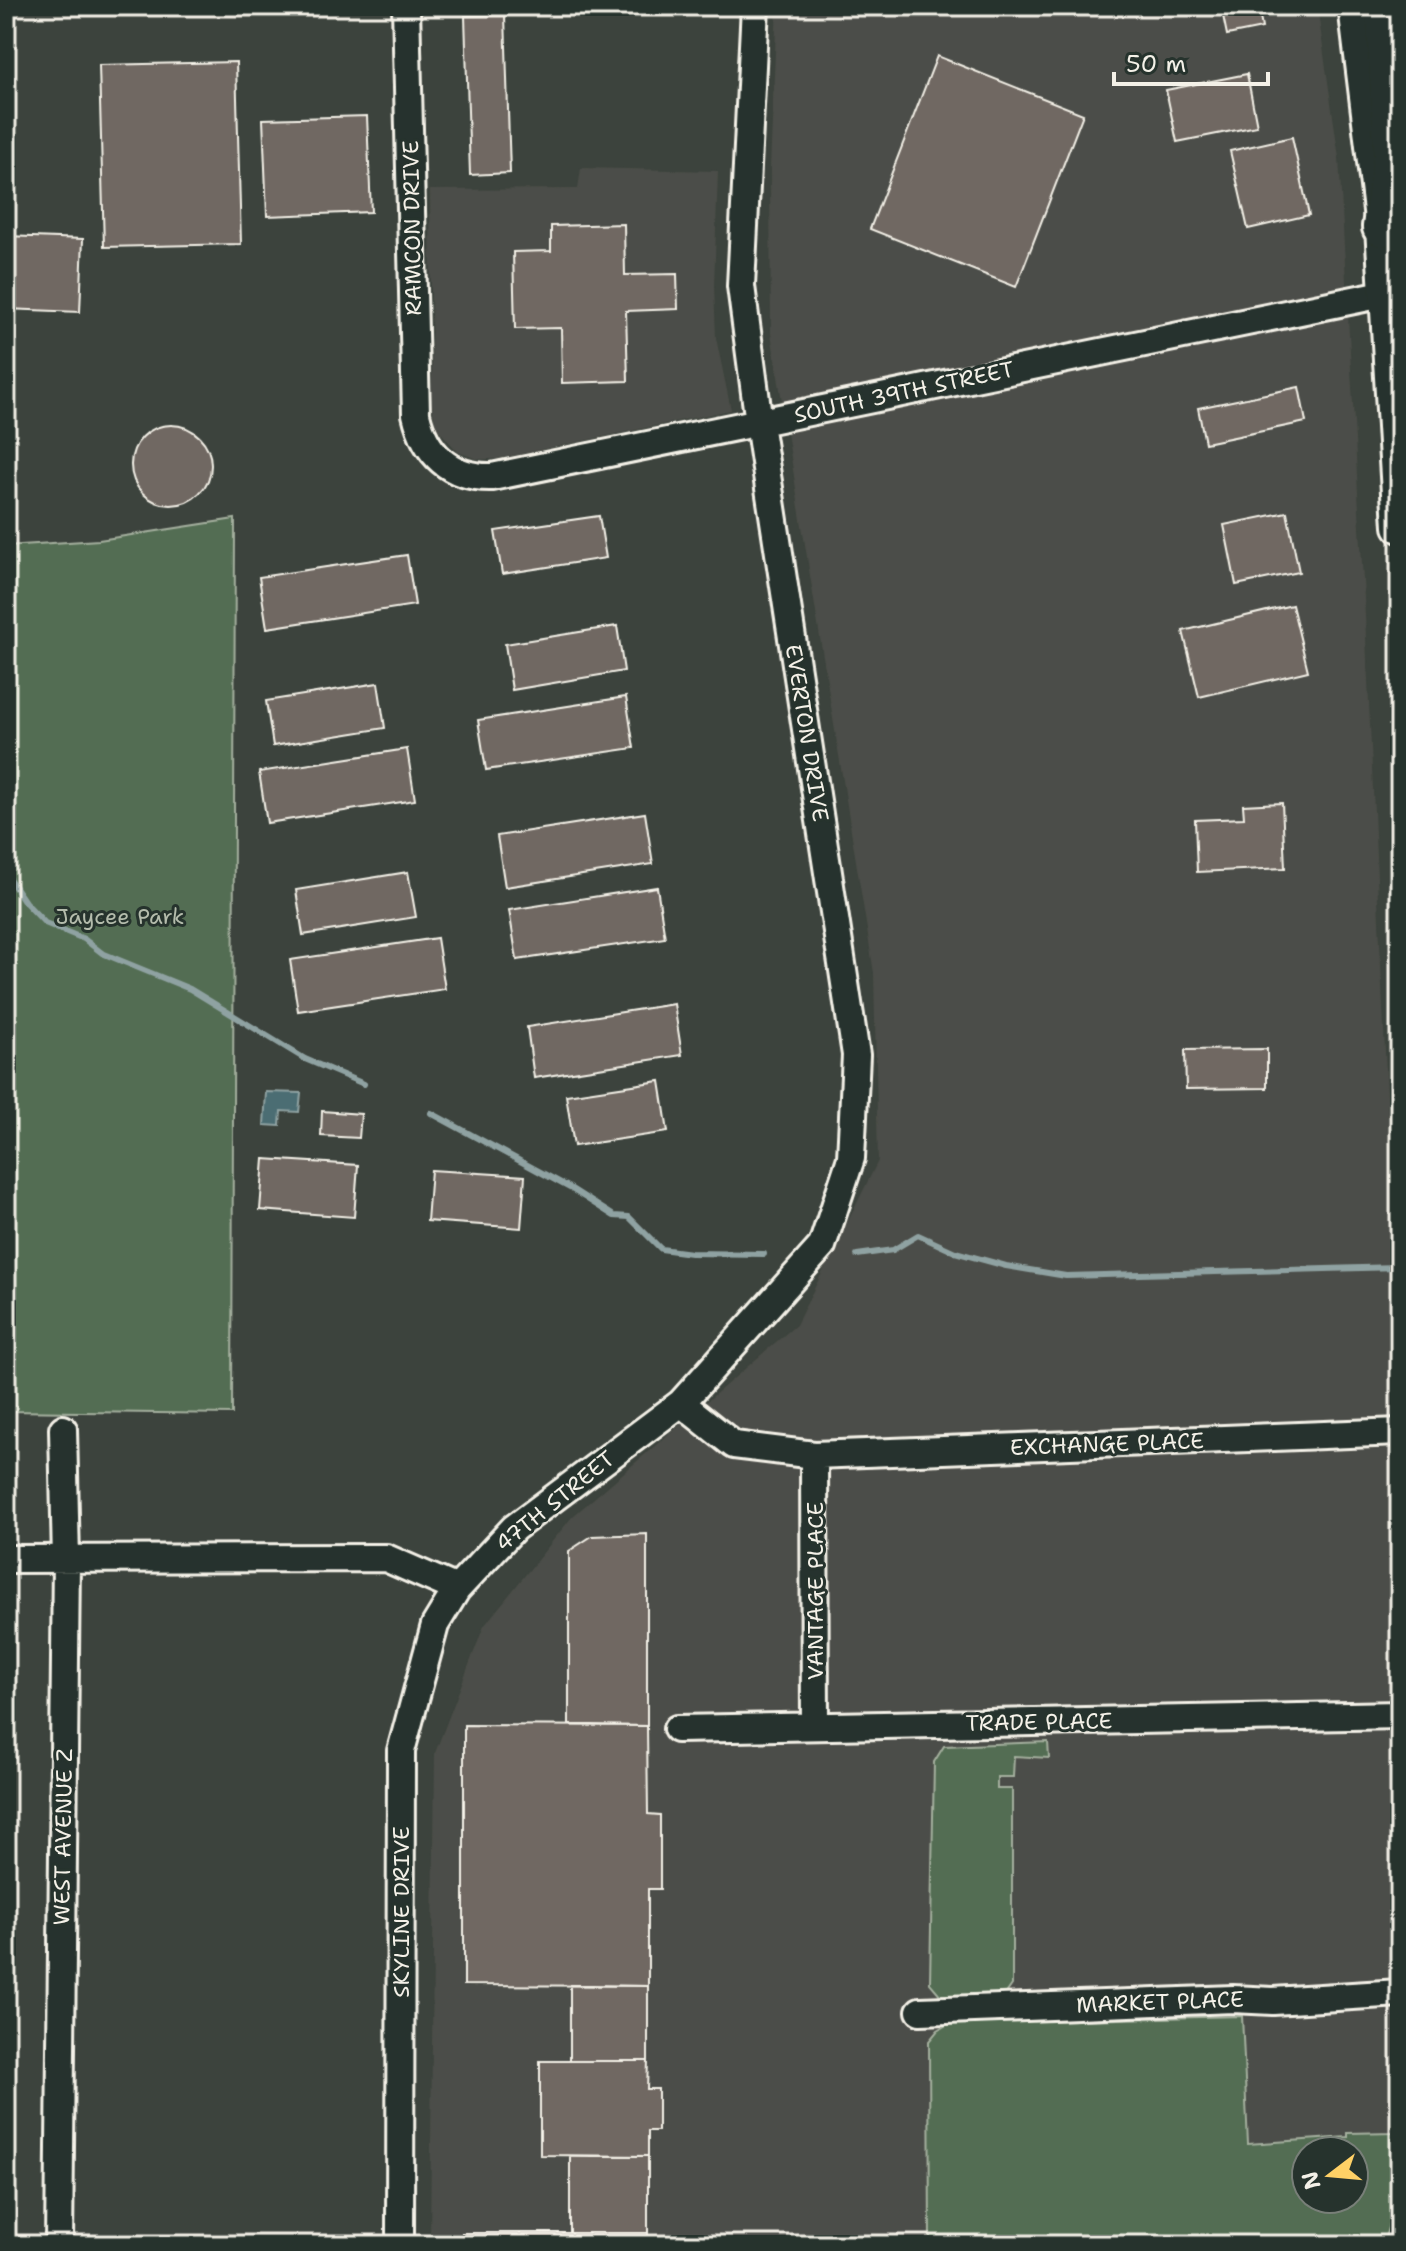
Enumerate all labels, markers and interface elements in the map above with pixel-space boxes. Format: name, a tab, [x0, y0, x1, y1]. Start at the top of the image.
scale bar	[1114, 36, 1268, 86]
text: 50 m	[1126, 48, 1186, 80]
street label: RAMCON DRIVE	[396, 140, 428, 316]
street label: SOUTH 39TH STREET	[791, 354, 1017, 429]
street label: EVERTON DRIVE	[779, 642, 835, 824]
park label: Jaycee Park	[56, 902, 184, 931]
street label: EXCHANGE PLACE	[1010, 1426, 1204, 1462]
street label: 47TH STREET	[489, 1444, 621, 1558]
street label: VANTAGE PLACE	[801, 1502, 830, 1680]
street label: TRADE PLACE	[965, 1706, 1113, 1738]
street label: WEST AVENUE Z	[47, 1748, 79, 1926]
street label: SKYLINE DRIVE	[387, 1826, 416, 1998]
street label: MARKET PLACE	[1076, 1985, 1244, 2019]
north arrow	[1290, 2135, 1370, 2215]
text: N	[1295, 2168, 1328, 2193]

